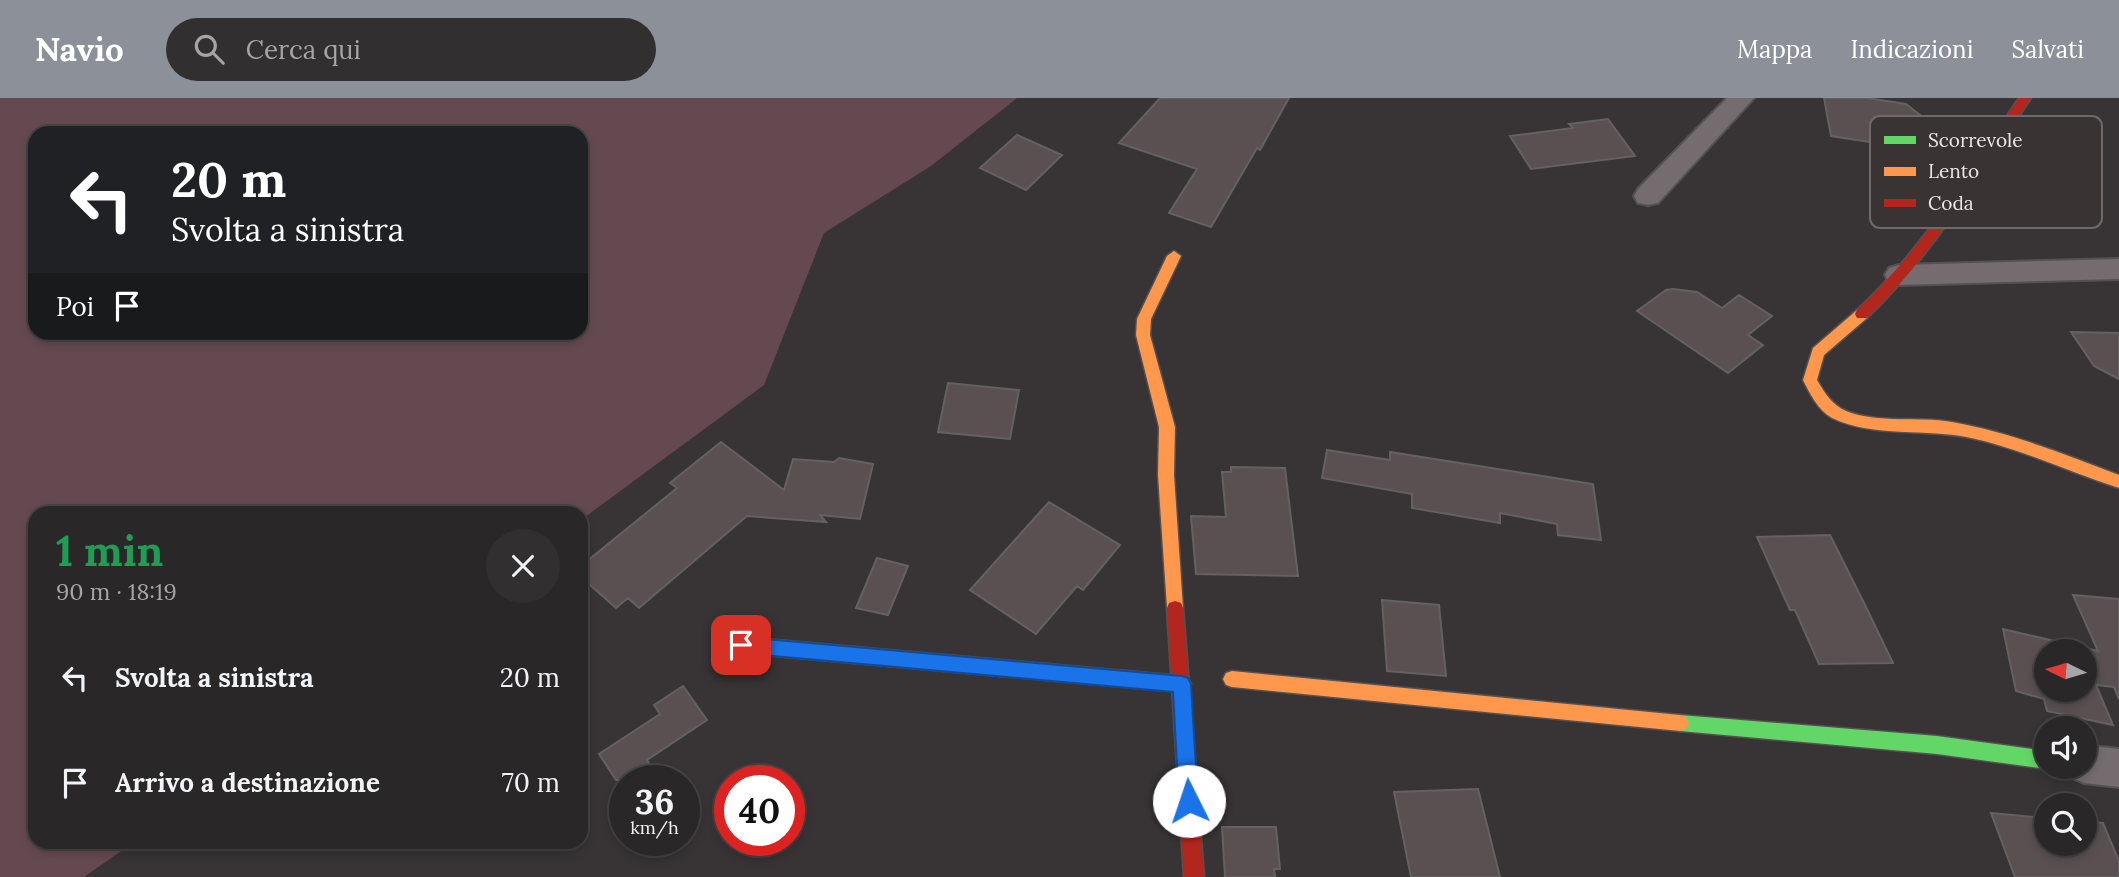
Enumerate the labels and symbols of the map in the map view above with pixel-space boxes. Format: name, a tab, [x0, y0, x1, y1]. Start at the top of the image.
legend	[1870, 116, 2102, 228]
text: Scorrevole	[1928, 128, 2023, 152]
text: Lento	[1928, 159, 1979, 183]
text: Coda	[1928, 191, 1974, 215]
pin	[711, 615, 771, 675]
north arrow	[2034, 639, 2096, 702]
position arrow	[1152, 764, 1226, 838]
speed limit sign: 40	[714, 765, 805, 856]

